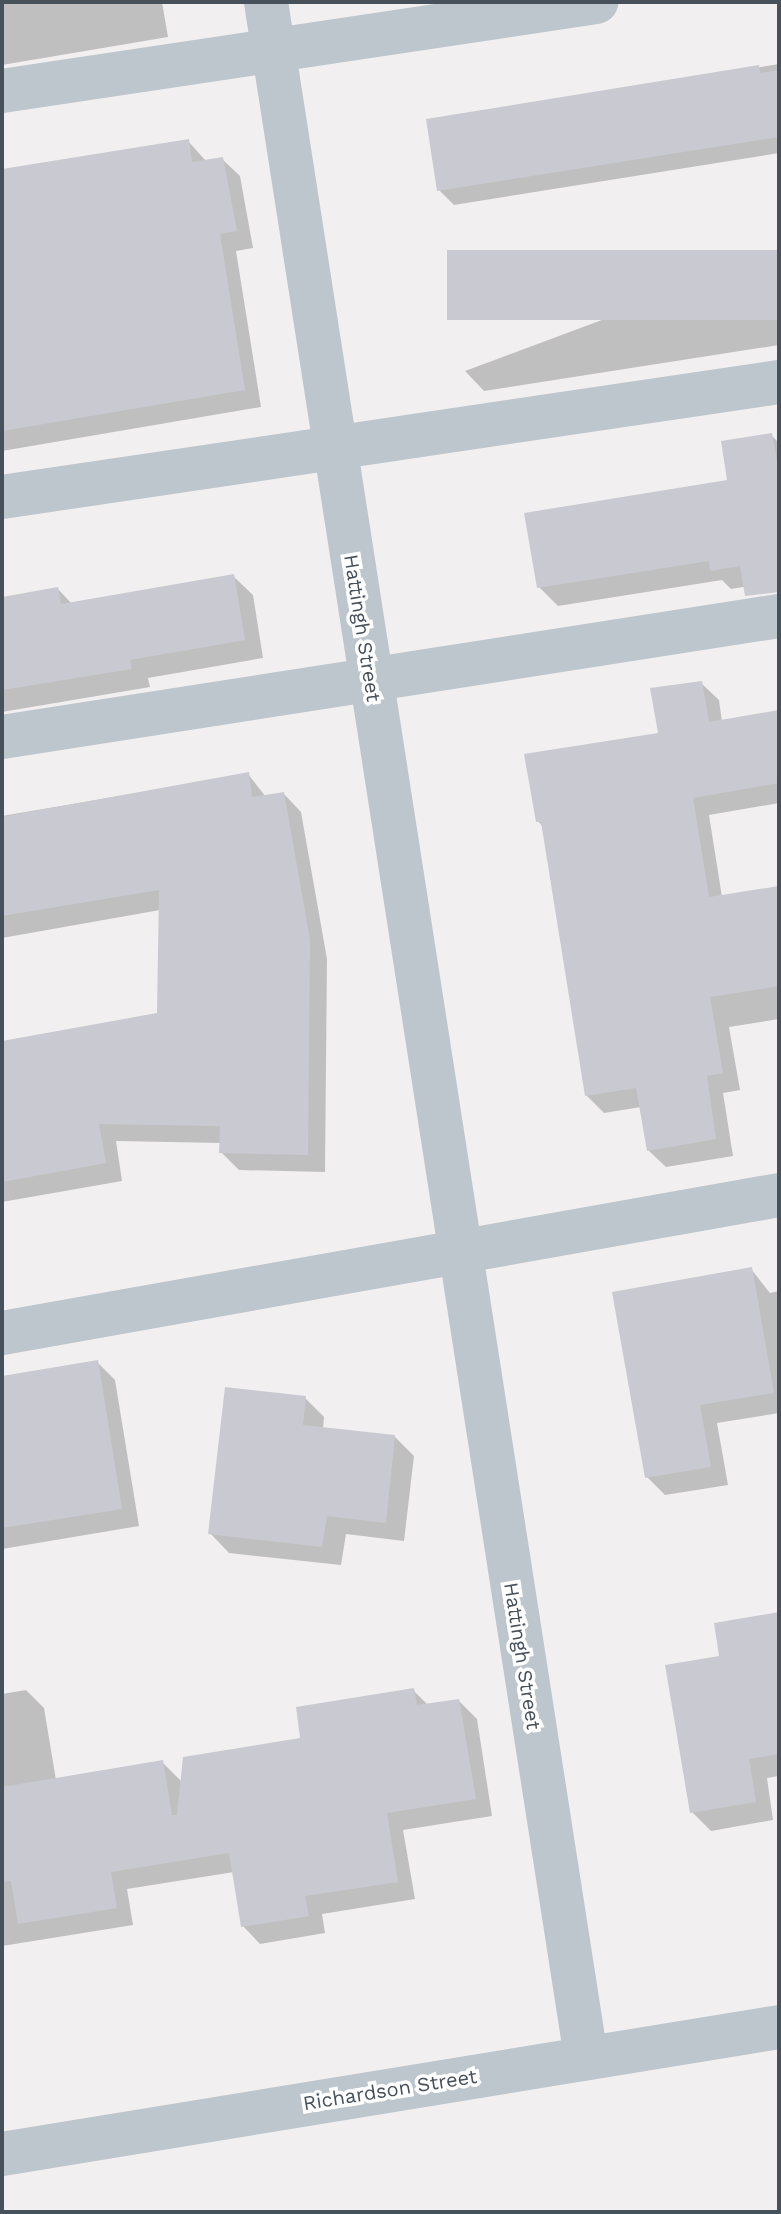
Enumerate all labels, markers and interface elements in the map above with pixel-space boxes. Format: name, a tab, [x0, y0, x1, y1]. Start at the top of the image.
street label: Hattingh Street	[339, 553, 385, 703]
street label: Hattingh Street	[499, 1581, 545, 1731]
street label: Richardson Street	[301, 2064, 479, 2116]

